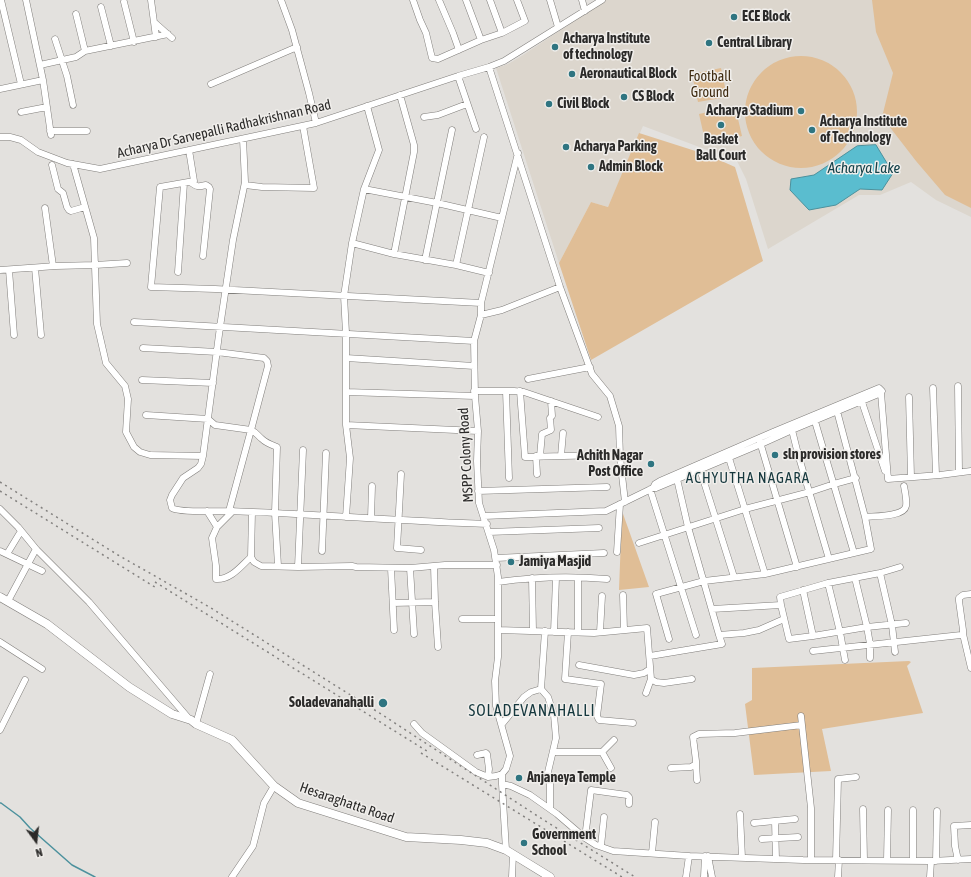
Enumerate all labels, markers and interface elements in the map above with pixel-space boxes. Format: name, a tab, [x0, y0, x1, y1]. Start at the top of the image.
place label: ECE Block	[742, 9, 790, 25]
marker: ECE Block	[729, 12, 739, 22]
place label: Acharya Institute of technology	[563, 31, 650, 64]
place label: Central Library	[717, 35, 792, 51]
marker: Central Library	[704, 38, 714, 48]
marker: Acharya Institute of technology	[550, 42, 560, 52]
place label: Aeronautical Block	[580, 66, 677, 82]
marker: Aeronautical Block	[567, 69, 577, 79]
park label: Football Ground	[688, 69, 732, 102]
place label: CS Block	[632, 89, 674, 105]
marker: CS Block	[619, 92, 629, 102]
street label: Acharya Dr Sarvepalli Radhakrishnan Road	[115, 96, 333, 162]
place label: Civil Block	[557, 96, 609, 112]
marker: Civil Block	[544, 99, 554, 109]
place label: Acharya Stadium	[706, 103, 793, 119]
marker: Acharya Stadium	[796, 106, 806, 116]
place label: Acharya Institute of Technology	[820, 114, 907, 146]
marker: Basket Ball Court	[716, 120, 726, 130]
marker: Acharya Institute of Technology	[807, 125, 817, 135]
place label: Basket Ball Court	[696, 132, 746, 164]
place label: Acharya Parking	[574, 139, 657, 155]
marker: Acharya Parking	[561, 142, 571, 152]
place label: Admin Block	[599, 159, 663, 175]
water label: Acharya Lake	[828, 159, 900, 177]
marker: Admin Block	[586, 162, 596, 172]
street label: MSPP Colony Road	[455, 407, 477, 503]
place label: sln provision stores	[783, 447, 881, 463]
place label: Achith Nagar Post Office	[577, 448, 643, 480]
marker: sln provision stores	[770, 450, 780, 460]
marker: Achith Nagar Post Office	[646, 459, 656, 469]
district label: ACHYUTHA NAGARA	[686, 469, 810, 487]
place label: Jamiya Masjid	[519, 554, 591, 570]
marker: Jamiya Masjid	[506, 557, 516, 567]
place label: Soladevanahalli	[289, 695, 374, 711]
marker: Soladevanahalli	[377, 697, 389, 709]
district label: SOLADEVANAHALLI	[468, 701, 596, 721]
place label: Anjaneya Temple	[527, 770, 616, 786]
marker: Anjaneya Temple	[514, 773, 524, 783]
street label: Hesaraghatta Road	[298, 779, 396, 827]
north arrow	[16, 821, 56, 861]
place label: Government School	[532, 827, 596, 860]
marker: Government School	[519, 838, 529, 848]
text: N	[34, 846, 44, 859]

